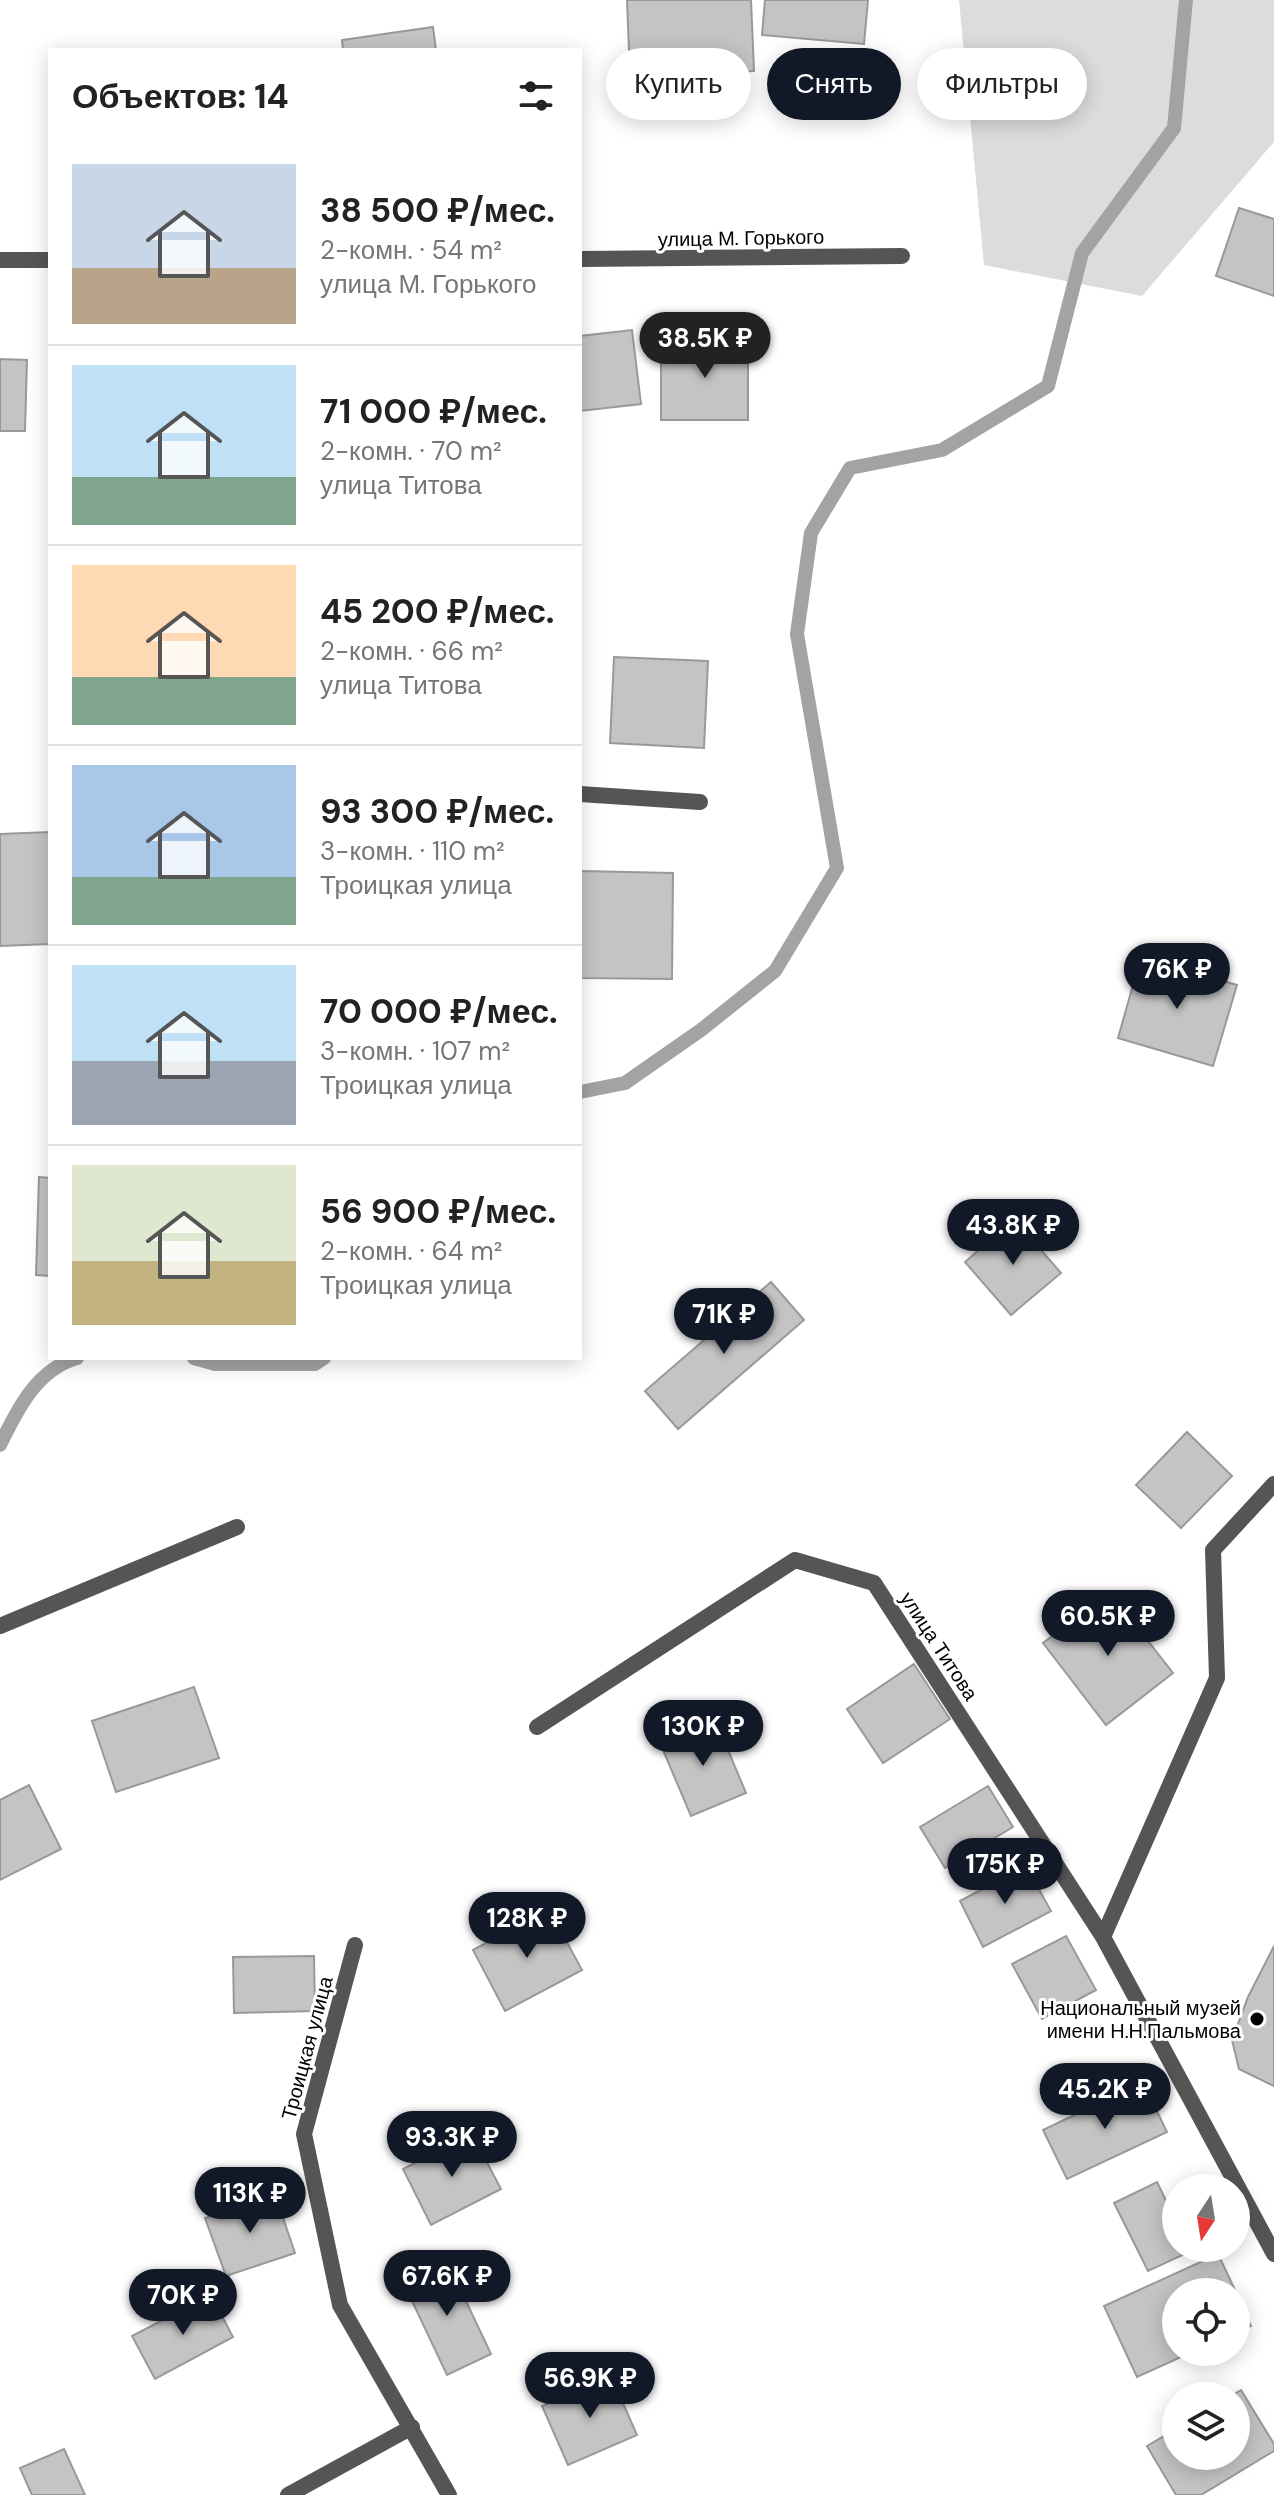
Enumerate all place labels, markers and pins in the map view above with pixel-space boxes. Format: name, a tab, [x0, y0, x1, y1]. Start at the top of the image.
pin: 38.5K ₽	[631, 312, 779, 380]
pin: 76K ₽	[1121, 943, 1233, 1011]
pin: 43.8K ₽	[939, 1199, 1087, 1267]
pin: 71K ₽	[668, 1288, 780, 1356]
pin: 60.5K ₽	[1034, 1590, 1182, 1658]
pin: 130K ₽	[638, 1700, 768, 1768]
pin: 175K ₽	[940, 1838, 1070, 1906]
pin: 128K ₽	[462, 1892, 592, 1960]
place label: Национальный музей имени Н.Н.Пальмова	[1040, 1995, 1242, 2044]
marker: Национальный музей имени Н.Н.Пальмова	[1248, 2010, 1266, 2028]
pin: 45.2K ₽	[1031, 2063, 1179, 2131]
pin: 93.3K ₽	[378, 2111, 526, 2179]
pin: 113K ₽	[185, 2167, 315, 2235]
pin: 67.6K ₽	[373, 2250, 521, 2318]
pin: 70K ₽	[127, 2269, 239, 2337]
pin: 56.9K ₽	[516, 2352, 664, 2420]

